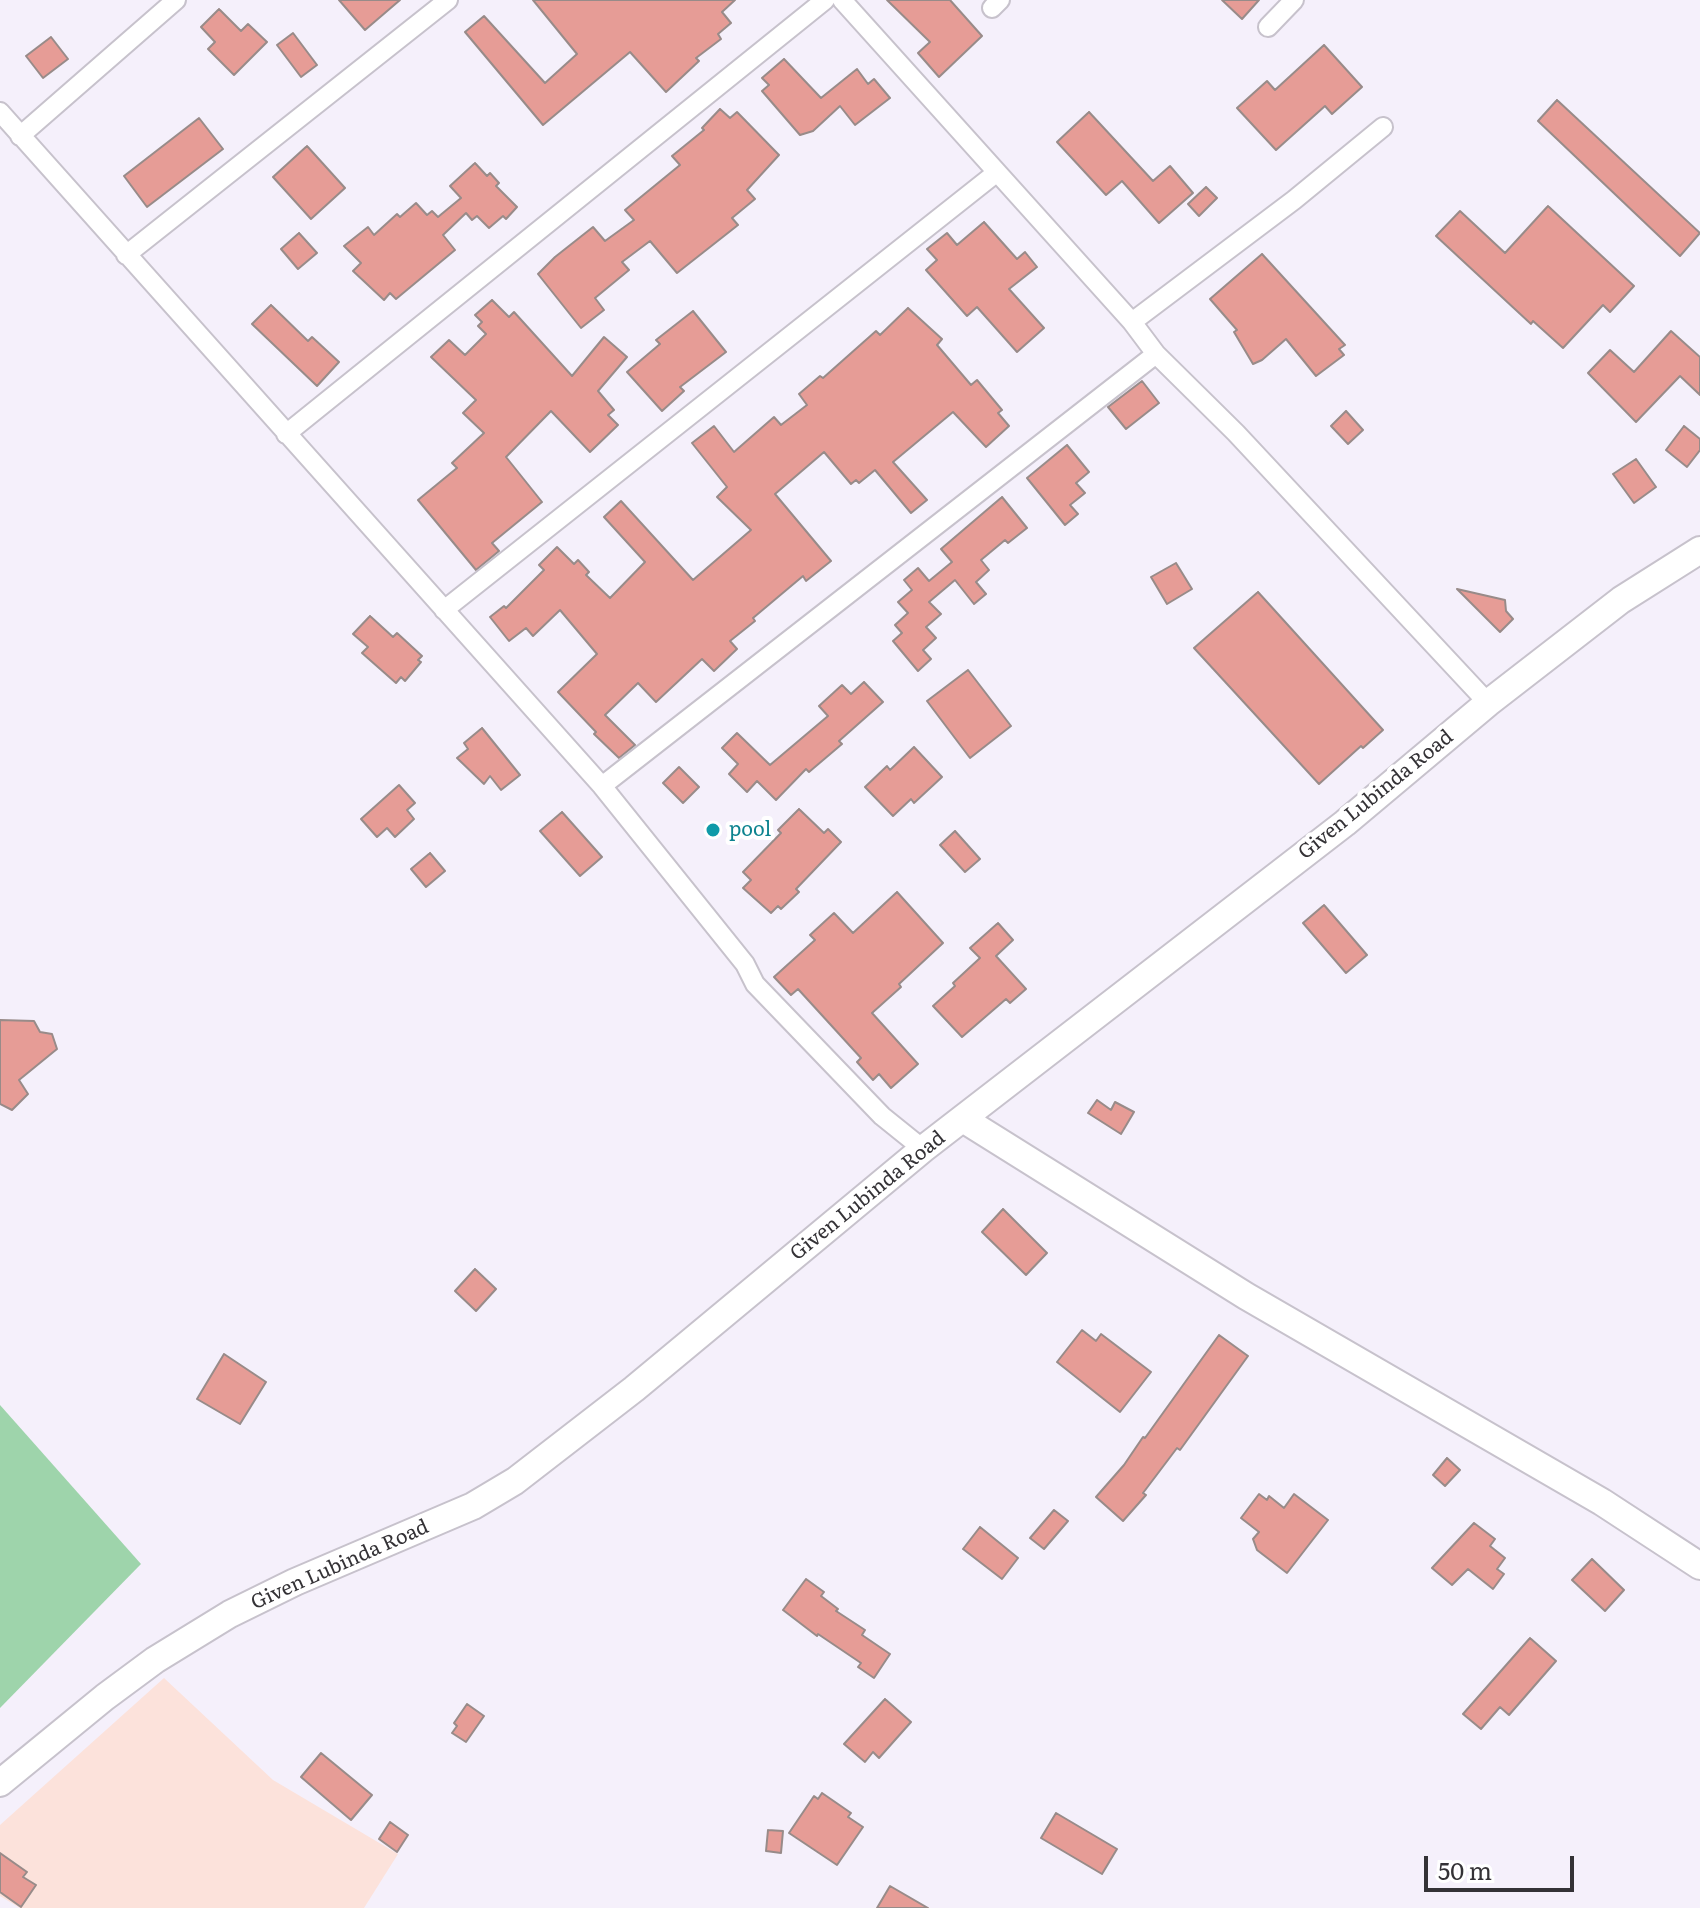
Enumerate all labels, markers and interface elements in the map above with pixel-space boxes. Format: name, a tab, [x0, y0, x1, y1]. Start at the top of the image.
street label: Given Lubinda Road	[1294, 725, 1458, 865]
place label: pool	[729, 818, 771, 842]
marker: pool	[704, 821, 722, 839]
street label: Given Lubinda Road	[786, 1126, 950, 1266]
street label: Given Lubinda Road	[247, 1515, 433, 1615]
scale bar	[1428, 1840, 1578, 1890]
text: 50 m	[1438, 1852, 1492, 1887]

